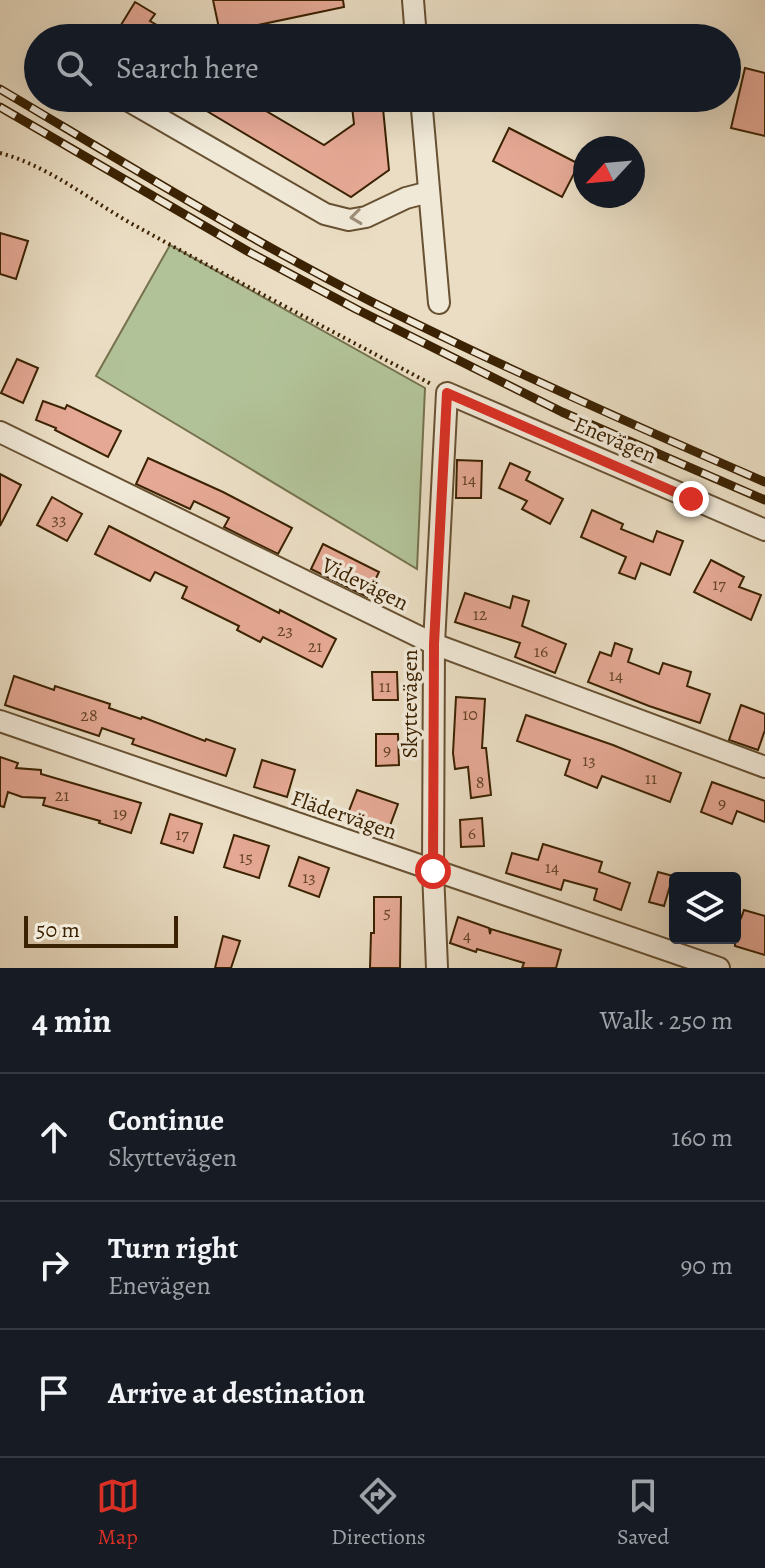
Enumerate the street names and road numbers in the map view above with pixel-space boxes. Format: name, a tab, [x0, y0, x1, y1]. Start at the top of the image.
street label: Enevägen	[569, 409, 661, 471]
street label: Videvägen	[316, 550, 413, 618]
street label: Skyttevägen	[395, 649, 425, 759]
street label: Flädervägen	[287, 783, 401, 847]

